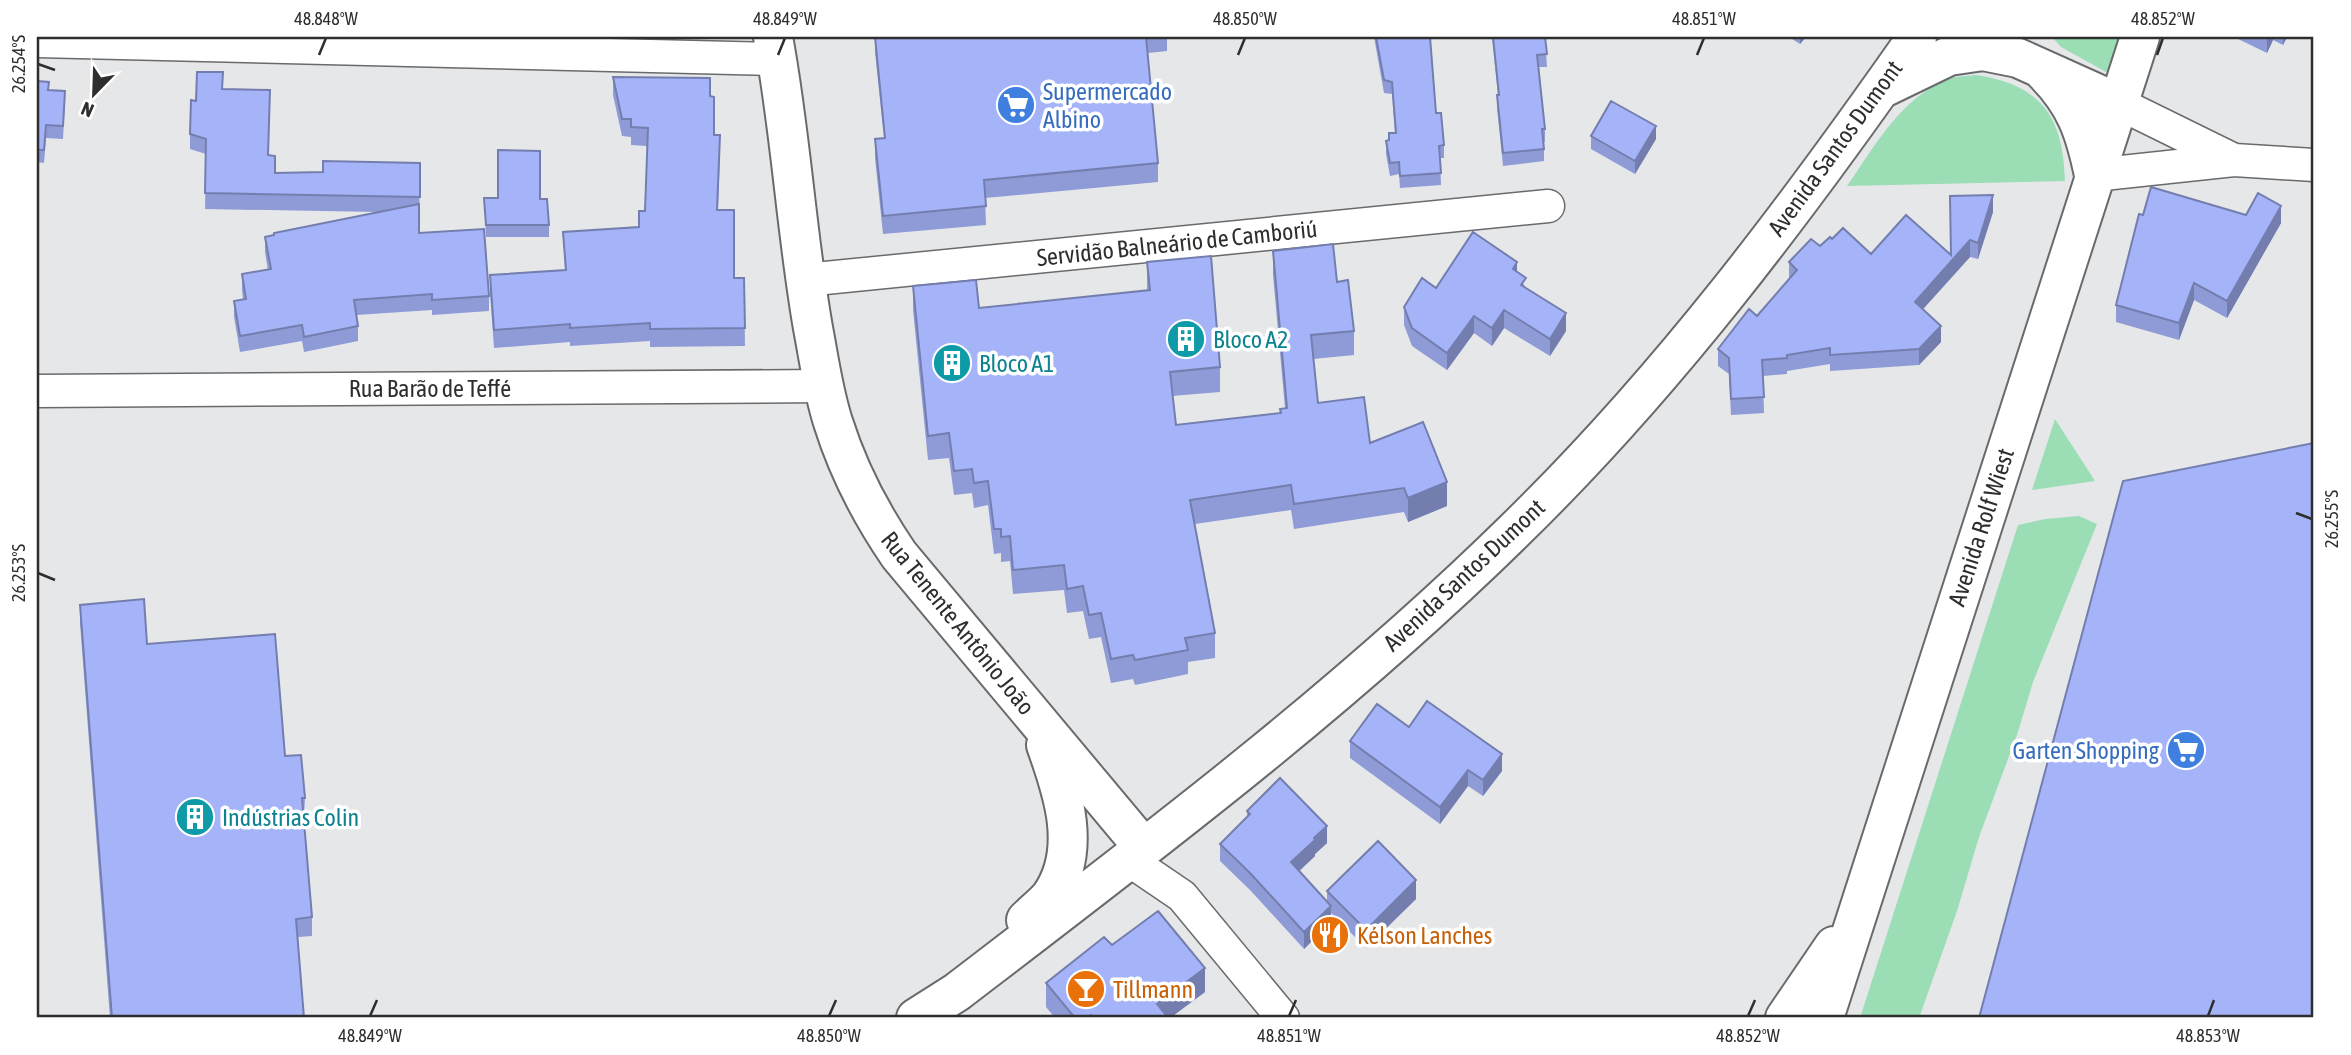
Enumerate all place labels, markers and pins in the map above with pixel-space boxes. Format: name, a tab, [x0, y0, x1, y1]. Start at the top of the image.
place label: Supermercado Albino	[1043, 78, 1172, 133]
supermarket icon: Supermercado Albino	[995, 84, 1037, 126]
building icon: Bloco A2	[1165, 318, 1207, 360]
place label: Bloco A2	[1213, 326, 1288, 353]
building icon: Bloco A1	[931, 342, 973, 384]
place label: Bloco A1	[979, 350, 1054, 377]
supermarket icon: Garten Shopping	[2165, 729, 2207, 771]
place label: Garten Shopping	[2013, 737, 2160, 764]
building icon: Indústrias Colin	[174, 796, 216, 838]
place label: Indústrias Colin	[222, 804, 359, 831]
restaurant icon: Kélson Lanches	[1309, 914, 1351, 956]
place label: Kélson Lanches	[1357, 922, 1492, 949]
bar icon: Tillmann	[1065, 968, 1107, 1010]
place label: Tillmann	[1113, 976, 1193, 1003]

